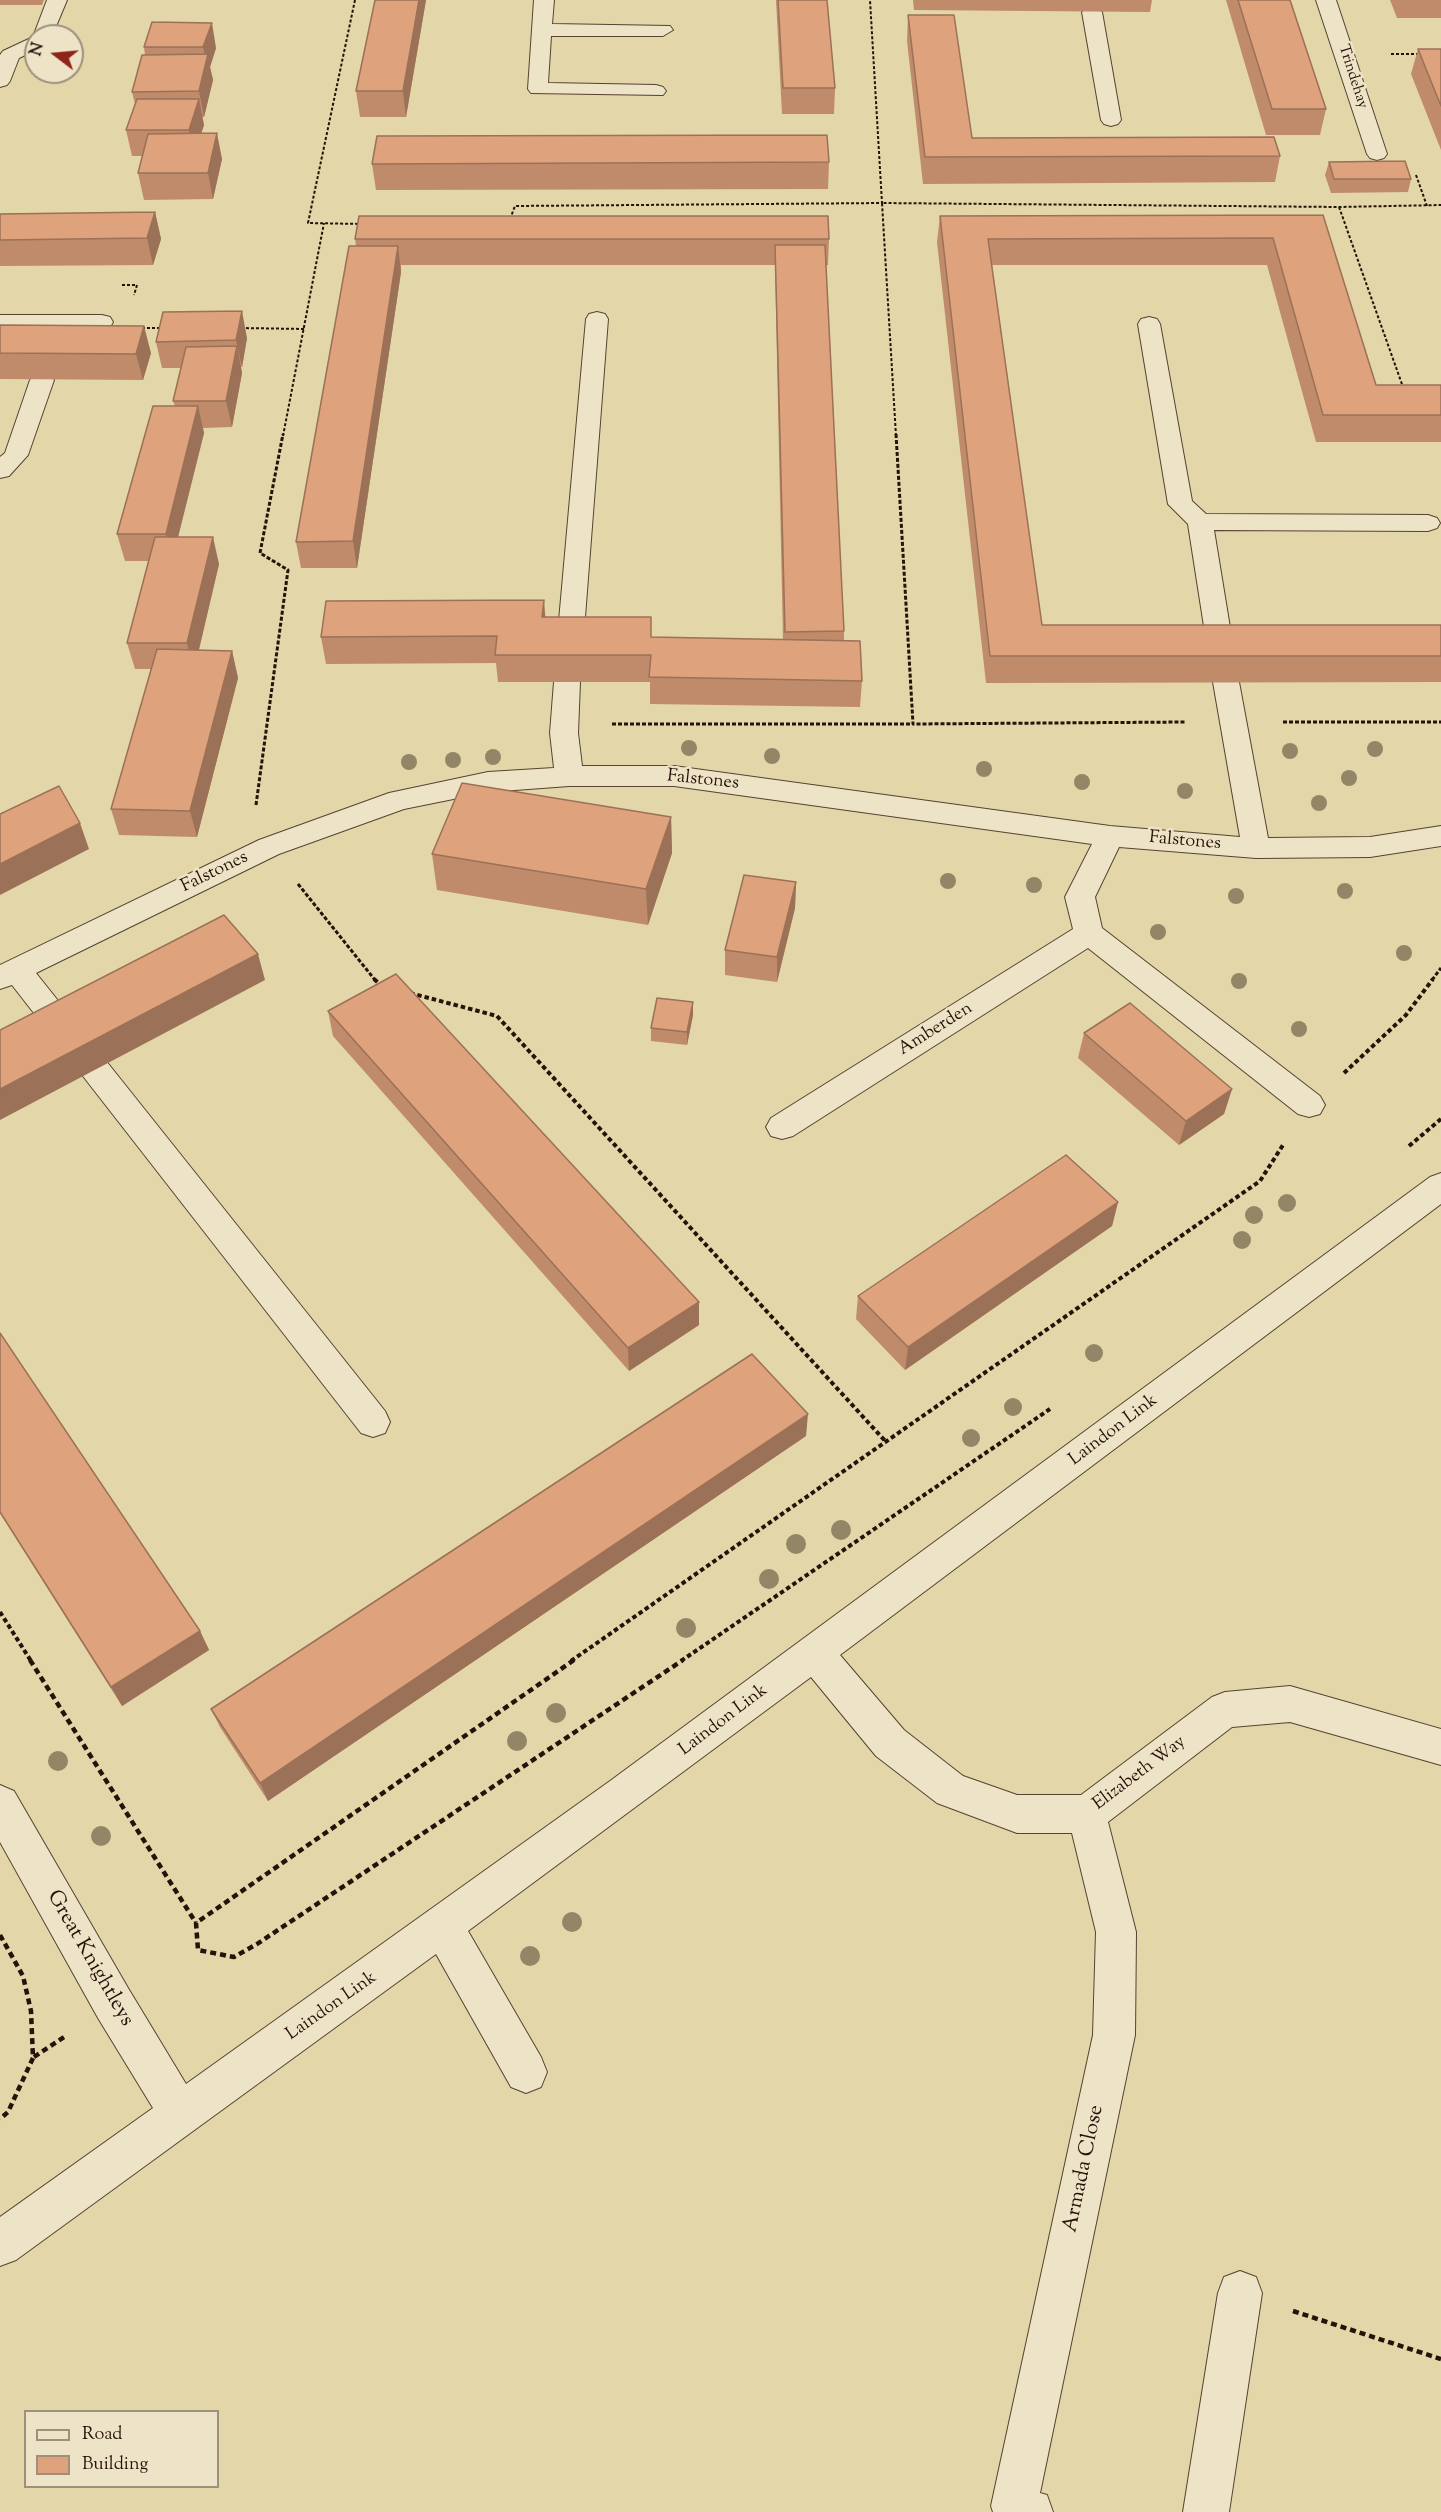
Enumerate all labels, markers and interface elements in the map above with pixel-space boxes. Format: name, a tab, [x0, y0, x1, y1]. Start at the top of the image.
north arrow	[24, 24, 84, 84]
text: N	[25, 40, 51, 59]
street label: Trindehay	[1333, 43, 1371, 111]
street label: Falstones	[666, 766, 740, 796]
street label: Falstones	[1148, 828, 1222, 856]
street label: Falstones	[178, 848, 252, 898]
street label: Amberden	[895, 999, 977, 1061]
street label: Laindon Link	[1065, 1391, 1163, 1471]
street label: Laindon Link	[675, 1681, 773, 1761]
street label: Elizabeth Way	[1089, 1732, 1191, 1816]
street label: Great Knightleys	[40, 1887, 138, 2031]
street label: Laindon Link	[283, 1968, 381, 2046]
street label: Armada Close	[1059, 2103, 1111, 2235]
legend	[24, 2410, 219, 2488]
text: Road	[82, 2422, 122, 2448]
text: Building	[82, 2452, 148, 2478]

